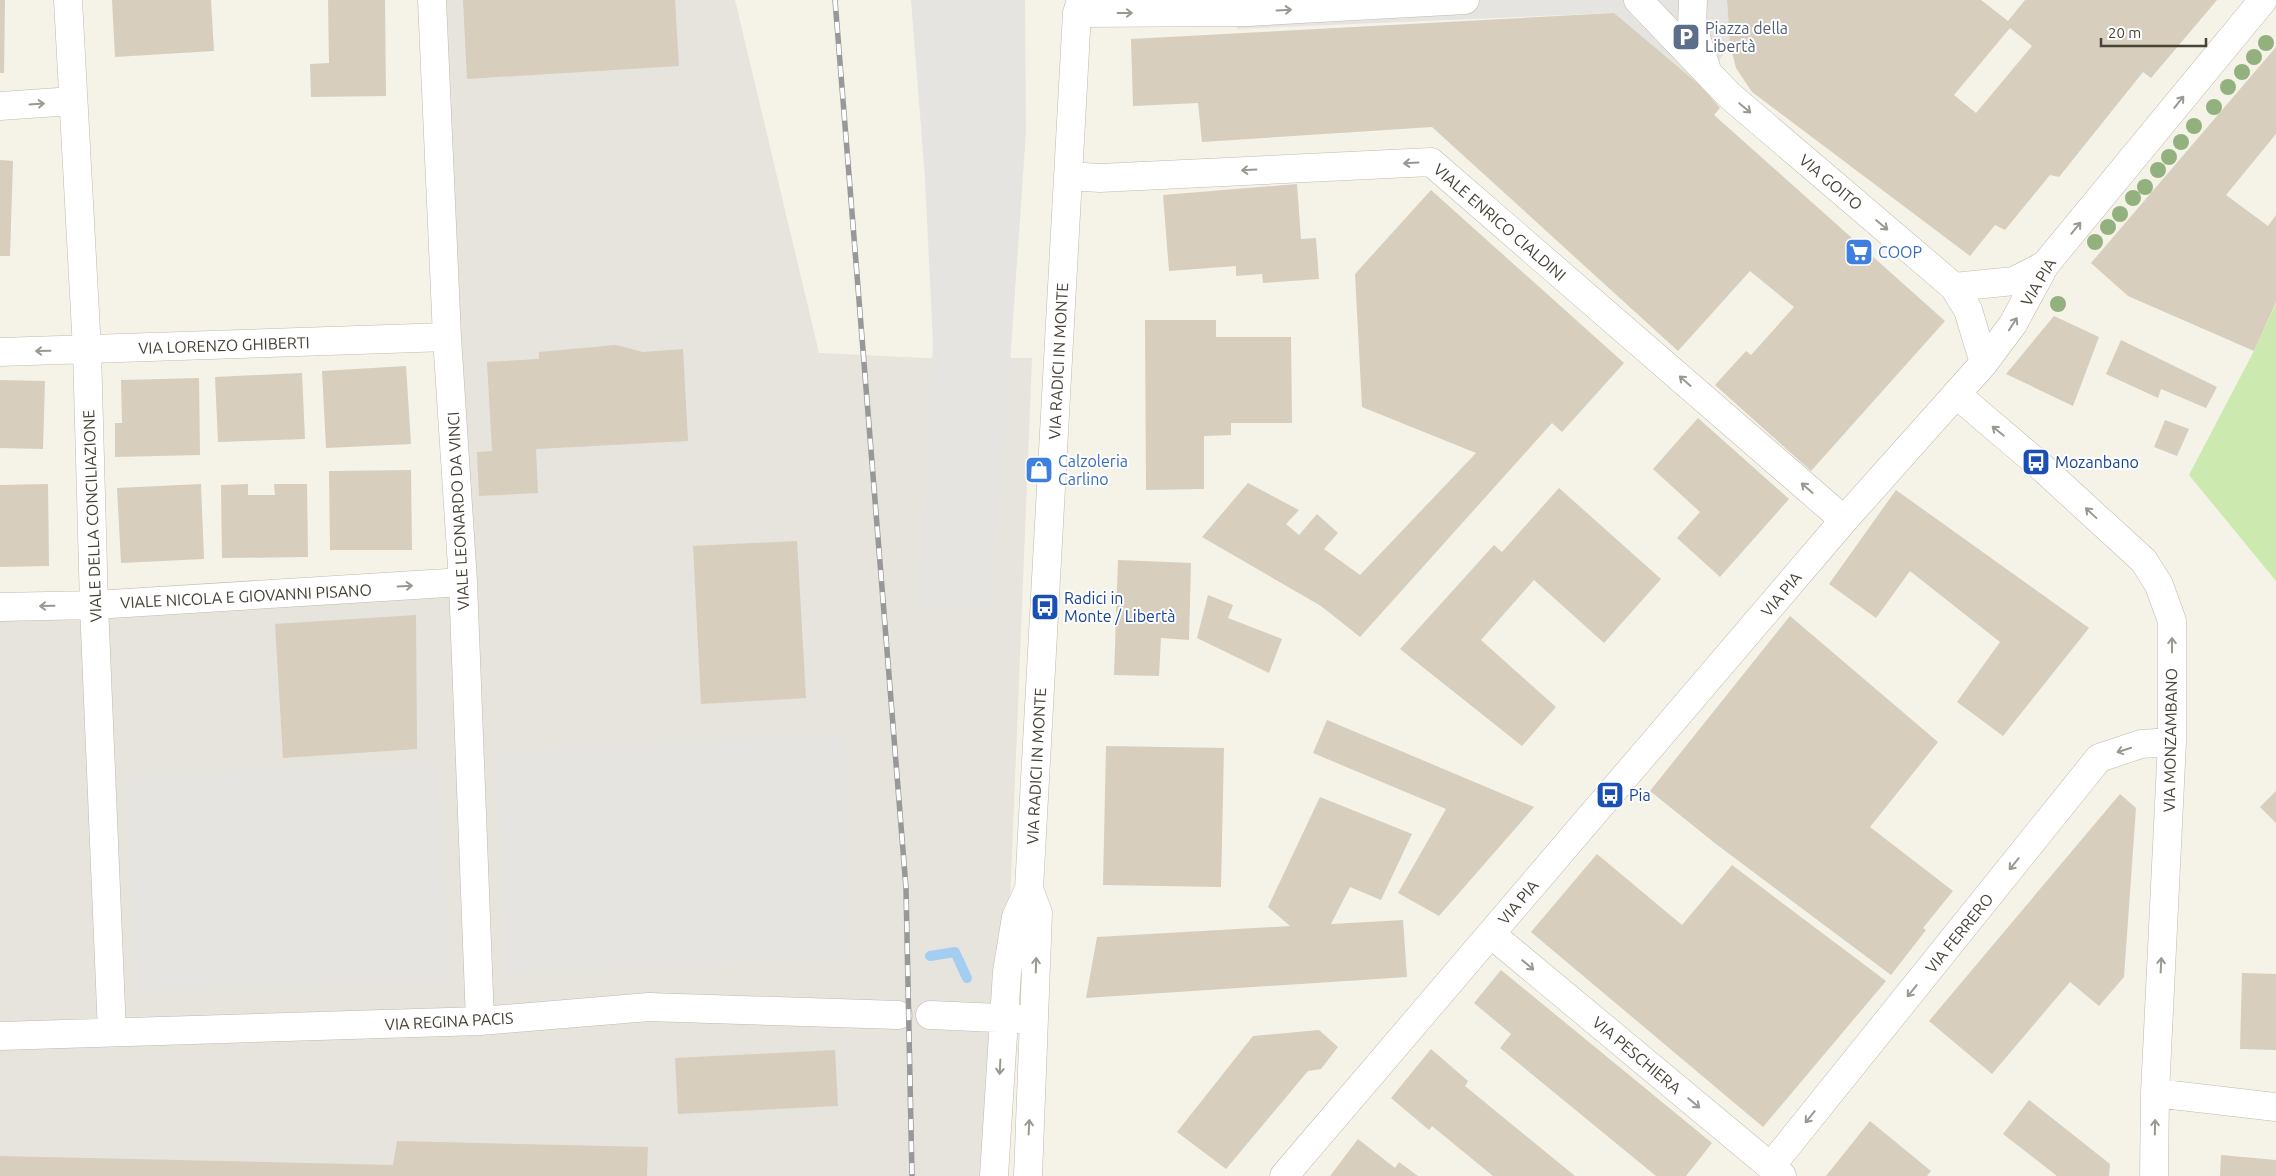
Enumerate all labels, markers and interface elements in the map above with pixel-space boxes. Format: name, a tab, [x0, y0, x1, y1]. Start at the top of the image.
one-way arrow	[1276, 6, 1292, 15]
one-way arrow	[1117, 8, 1133, 18]
scale bar	[2101, 15, 2206, 47]
place label: Piazza della Libertà	[1705, 19, 1788, 55]
parking icon: Piazza della Libertà	[1671, 22, 1701, 52]
text: 20 m	[2108, 24, 2141, 41]
one-way arrow	[2174, 96, 2185, 109]
one-way arrow	[28, 99, 44, 108]
one-way arrow	[1738, 103, 1751, 114]
street label: VIA GOITO	[1796, 151, 1866, 213]
one-way arrow	[1404, 158, 1420, 167]
street label: VIALE ENRICO CIALDINI	[1430, 160, 1570, 284]
one-way arrow	[1241, 166, 1257, 175]
one-way arrow	[1875, 219, 1888, 231]
one-way arrow	[2071, 221, 2082, 234]
supermarket icon: COOP	[1844, 237, 1874, 267]
place label: COOP	[1878, 243, 1922, 261]
street label: VIA PIA	[2017, 254, 2060, 309]
street label: VIA RADICI IN MONTE	[1045, 282, 1071, 440]
one-way arrow	[2008, 317, 2018, 331]
street label: VIA LORENZO GHIBERTI	[138, 333, 310, 357]
one-way arrow	[36, 346, 52, 356]
one-way arrow	[1678, 375, 1691, 387]
street label: VIALE DELLA CONCILIAZIONE	[79, 409, 105, 623]
street label: VIALE LEONARDO DA VINCI	[444, 411, 472, 611]
one-way arrow	[1992, 425, 2005, 436]
bus stop icon: Mozanbano	[2021, 447, 2051, 477]
place label: Calzoleria Carlino	[1058, 452, 1128, 488]
place label: Mozanbano	[2055, 453, 2139, 471]
shop icon: Calzoleria Carlino	[1024, 455, 1054, 485]
one-way arrow	[1801, 482, 1814, 493]
one-way arrow	[2084, 507, 2097, 518]
street label: VIA PIA	[1757, 568, 1805, 620]
street label: VIALE NICOLA E GIOVANNI PISANO	[120, 580, 372, 612]
one-way arrow	[397, 581, 413, 591]
place label: Radici in Monte / Libertà	[1064, 589, 1175, 625]
bus stop icon: Radici in Monte / Libertà	[1030, 592, 1060, 622]
one-way arrow	[39, 601, 56, 611]
one-way arrow	[2167, 637, 2177, 654]
street label: VIA MONZAMBANO	[2160, 668, 2180, 812]
street label: VIA RADICI IN MONTE	[1023, 687, 1049, 845]
one-way arrow	[2117, 746, 2133, 755]
bus stop icon: Pia	[1595, 780, 1625, 810]
place label: Pia	[1629, 786, 1651, 804]
one-way arrow	[2008, 857, 2019, 870]
street label: VIA PIA	[1494, 876, 1542, 928]
street label: VIA FERRERO	[1921, 890, 1997, 976]
one-way arrow	[1032, 957, 1041, 973]
one-way arrow	[2157, 957, 2166, 973]
one-way arrow	[1522, 960, 1535, 971]
one-way arrow	[1907, 984, 1918, 997]
street label: VIA REGINA PACIS	[384, 1009, 514, 1033]
street label: VIA PESCHIERA	[1589, 1013, 1685, 1098]
one-way arrow	[995, 1058, 1004, 1074]
one-way arrow	[1687, 1097, 1700, 1108]
one-way arrow	[1805, 1110, 1816, 1123]
one-way arrow	[1025, 1120, 1034, 1136]
one-way arrow	[2150, 1120, 2159, 1136]

